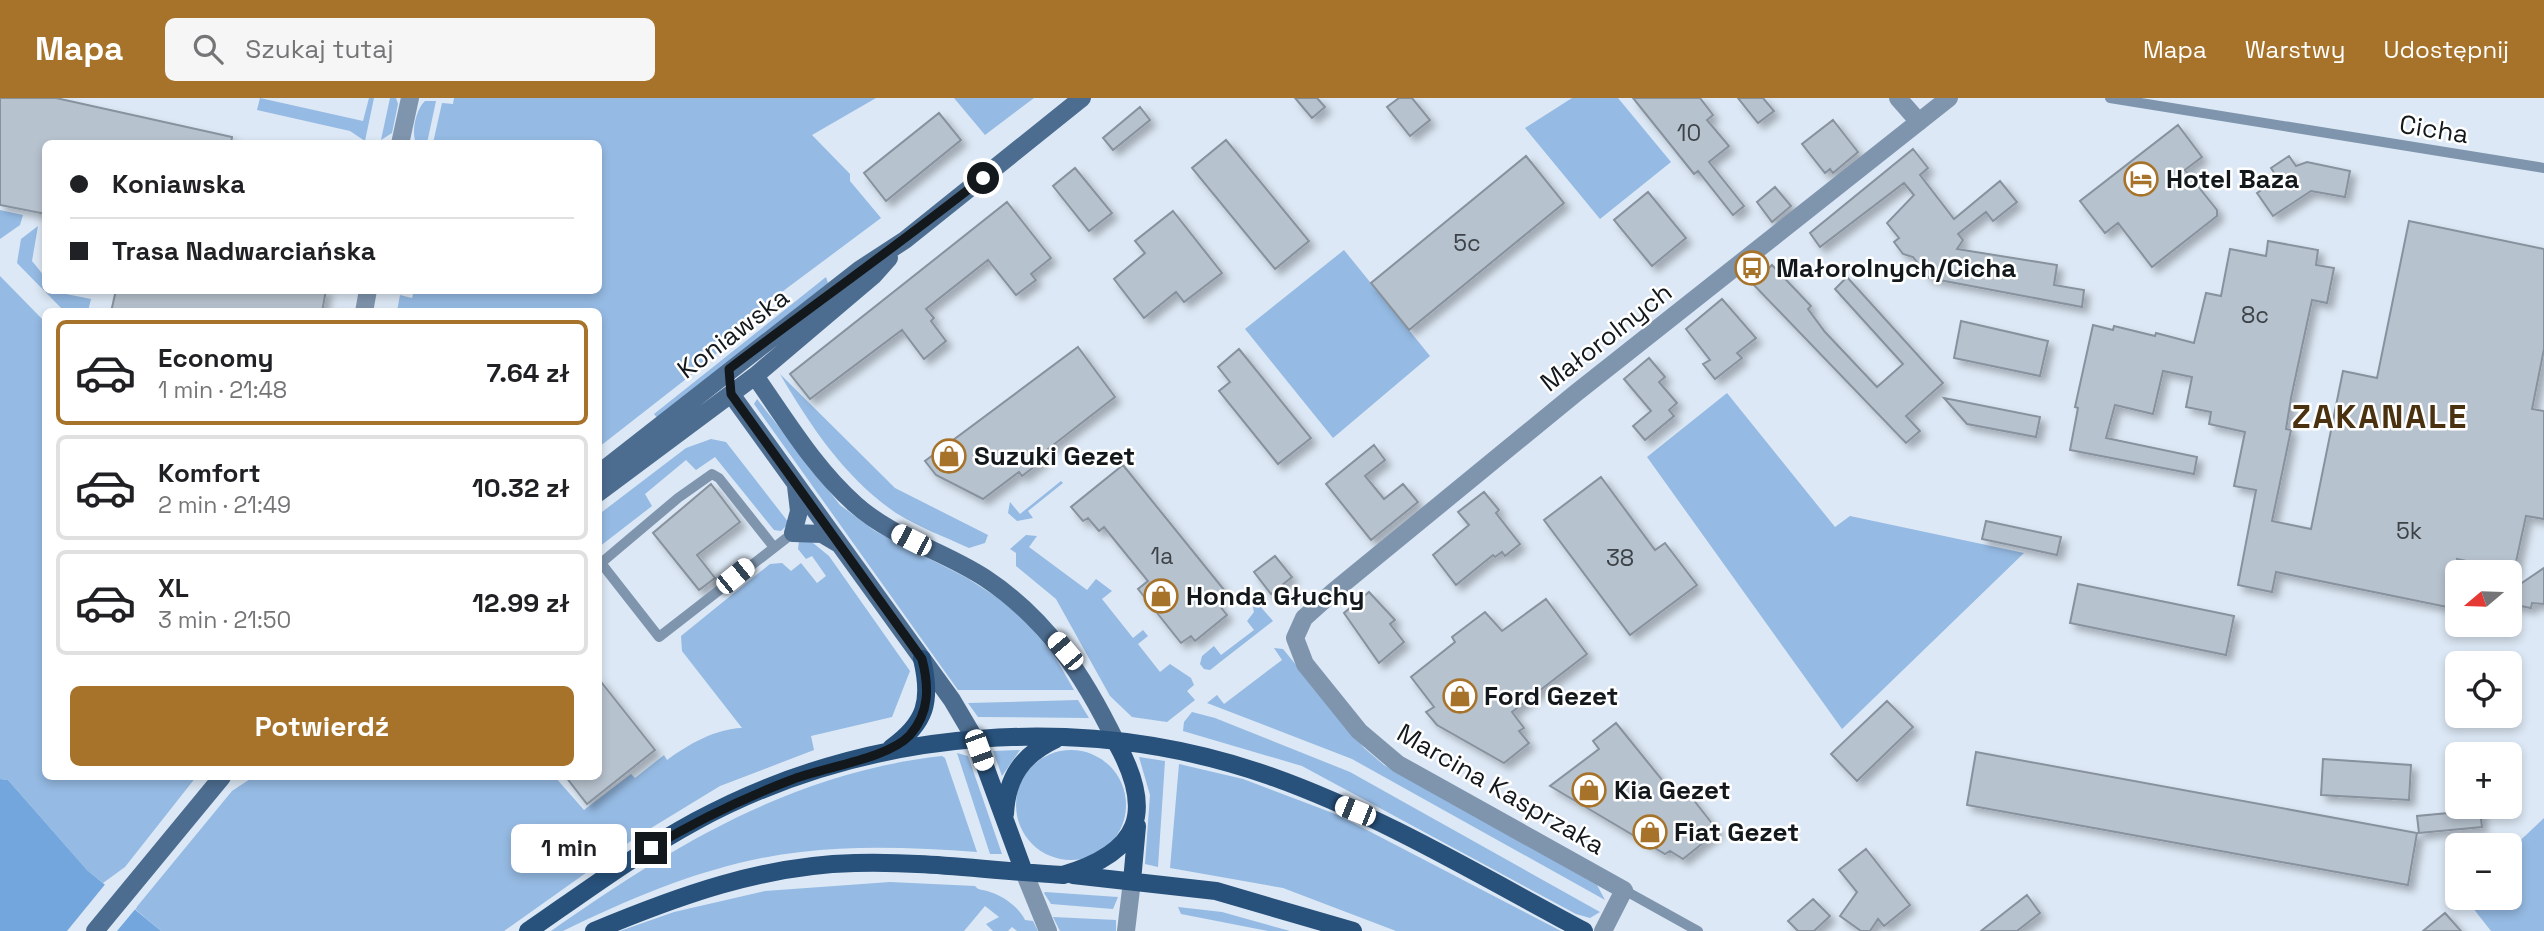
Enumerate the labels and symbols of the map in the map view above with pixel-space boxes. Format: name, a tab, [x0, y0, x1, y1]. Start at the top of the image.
street label: Cicha	[2397, 107, 2471, 151]
house number: 10	[1677, 118, 1701, 148]
hotel icon: Hotel Baza	[2122, 160, 2160, 198]
route start	[967, 162, 999, 194]
place label: Hotel Baza	[2166, 162, 2299, 196]
house number: 5c	[1453, 228, 1481, 258]
bus stop icon: Małorolnych/Cicha	[1733, 249, 1771, 287]
place label: Małorolnych/Cicha	[1776, 251, 2016, 285]
street label: Małorolnych	[1533, 275, 1679, 399]
street label: Koniawska	[670, 280, 796, 386]
house number: 8c	[2241, 300, 2269, 330]
district label: ZAKANALE	[2292, 396, 2468, 438]
shop icon: Suzuki Gezet	[930, 437, 968, 475]
place label: Suzuki Gezet	[974, 439, 1135, 473]
house number: 5k	[2396, 516, 2422, 546]
car	[888, 521, 935, 559]
house number: 1a	[1151, 541, 1173, 571]
house number: 38	[1606, 543, 1634, 573]
car	[713, 555, 758, 597]
north arrow	[2445, 560, 2522, 637]
shop icon: Honda Głuchy	[1142, 577, 1180, 615]
place label: Honda Głuchy	[1186, 579, 1364, 613]
car	[1044, 628, 1087, 674]
shop icon: Ford Gezet	[1441, 677, 1479, 715]
place label: Ford Gezet	[1484, 679, 1618, 713]
street label: Marcina Kasprzaka	[1391, 716, 1611, 862]
car	[962, 727, 997, 773]
shop icon: Kia Gezet	[1570, 771, 1608, 809]
place label: Kia Gezet	[1614, 773, 1731, 807]
car	[1332, 793, 1379, 829]
shop icon: Fiat Gezet	[1631, 813, 1669, 851]
place label: Fiat Gezet	[1674, 815, 1799, 849]
callout: 1 min	[511, 824, 626, 872]
route end	[635, 832, 667, 864]

